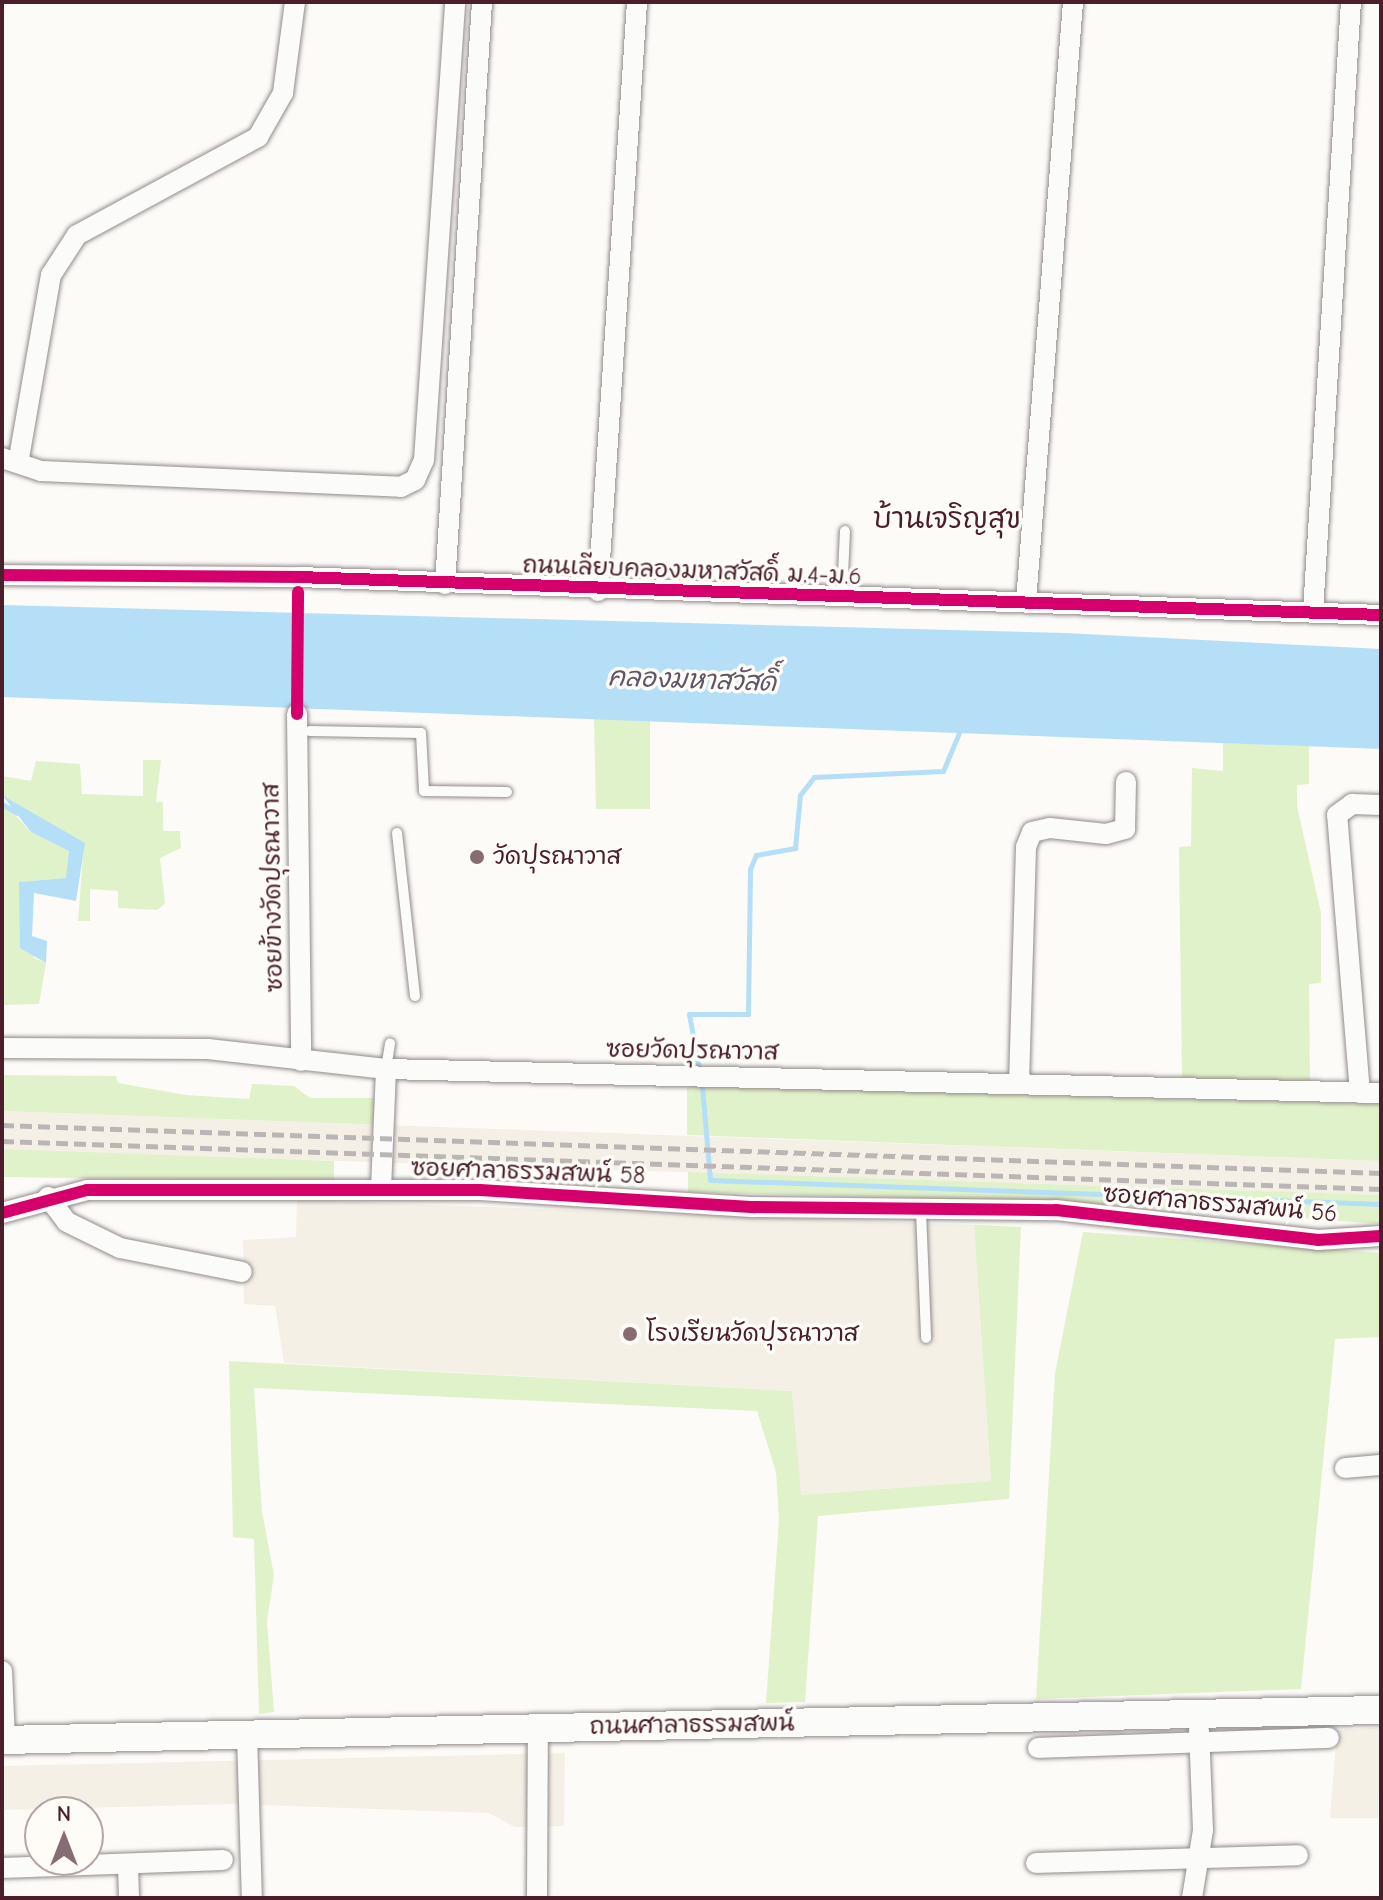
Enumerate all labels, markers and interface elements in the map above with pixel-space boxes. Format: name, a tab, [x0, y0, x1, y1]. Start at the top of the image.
district label: บ้านเจริญสุข	[873, 502, 1021, 536]
street label: ถนนเลียบคลองมหาสวัสดิ์ ม.4-ม.6	[522, 551, 862, 591]
water label: คลองมหาสวัสดิ์	[607, 662, 777, 700]
street label: ซอยข้างวัดปุรณาวาส	[257, 783, 289, 993]
place label: วัดปุรณาวาส	[493, 843, 621, 871]
marker: วัดปุรณาวาส	[468, 848, 486, 866]
street label: ซอยวัดปุรณาวาส	[606, 1035, 778, 1067]
street label: ซอยศาลาธรรมสพน์ 58	[410, 1154, 646, 1190]
street label: ซอยศาลาธรรมสพน์ 56	[1102, 1179, 1338, 1229]
place label: โรงเรียนวัดปุรณาวาส	[646, 1320, 858, 1348]
marker: โรงเรียนวัดปุรณาวาส	[621, 1325, 639, 1343]
street label: ถนนศาลาธรรมสพน์	[589, 1709, 795, 1741]
north arrow	[24, 1796, 104, 1876]
text: N	[57, 1801, 71, 1827]

